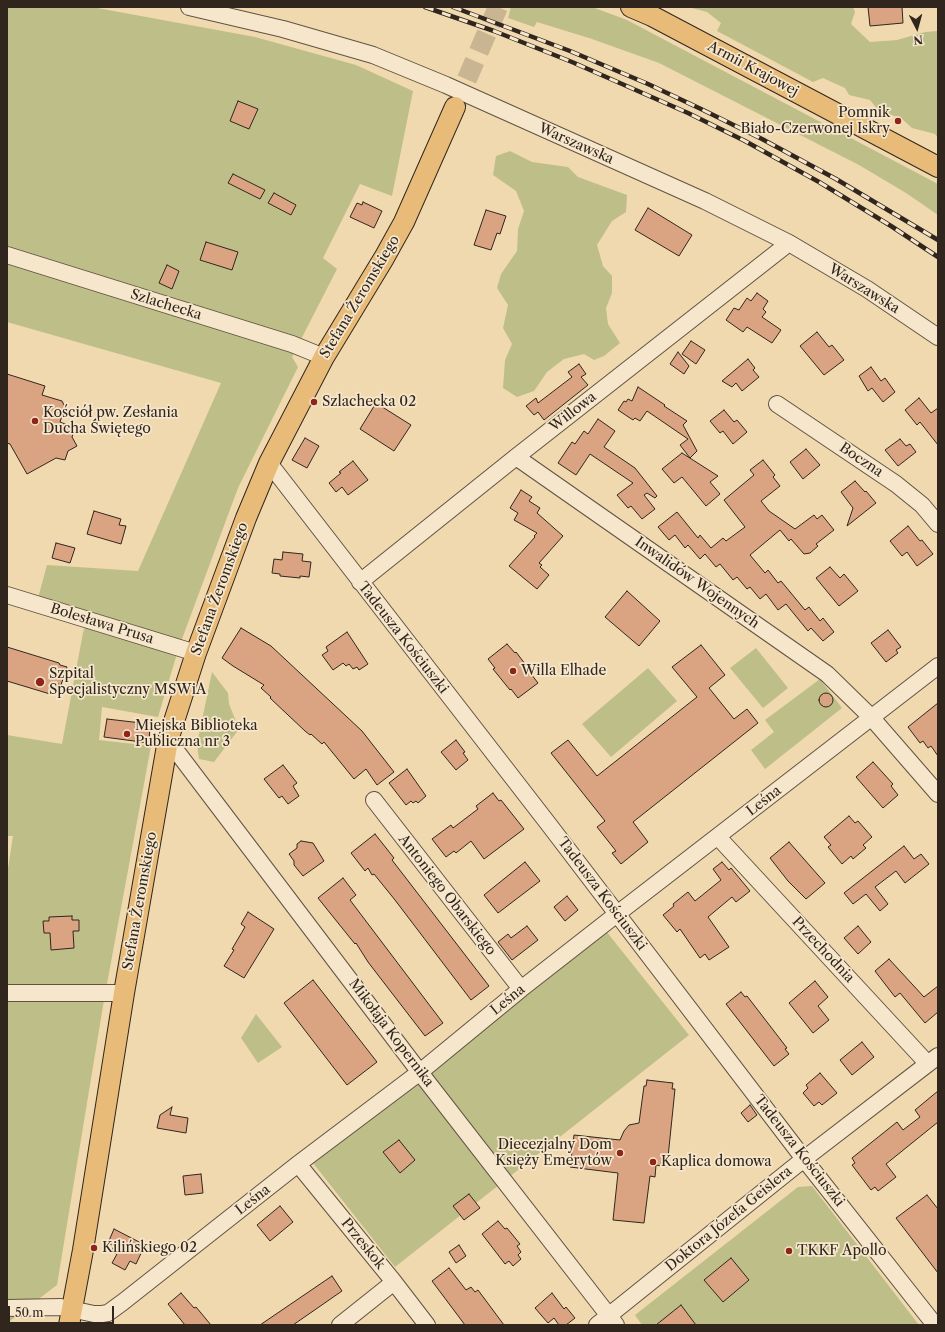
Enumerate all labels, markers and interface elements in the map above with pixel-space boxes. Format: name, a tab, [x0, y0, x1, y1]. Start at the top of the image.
north arrow	[897, 8, 937, 48]
text: N	[913, 32, 924, 47]
street label: Armii Krajowej	[705, 38, 801, 100]
place label: Pomnik Biało-Czerwonej Iskry	[740, 105, 890, 138]
marker: Pomnik Biało-Czerwonej Iskry	[893, 116, 903, 126]
street label: Warszawska	[536, 120, 616, 168]
street label: Stefana Żeromskiego	[317, 233, 403, 361]
street label: Warszawska	[826, 261, 902, 317]
street label: Szlachecka	[128, 286, 204, 324]
street label: Willowa	[546, 389, 600, 435]
place label: Szlachecka 02	[322, 394, 416, 410]
marker: Szlachecka 02	[309, 397, 319, 407]
place label: Kościół pw. Zesłania Ducha Świętego	[43, 405, 178, 438]
marker: Kościół pw. Zesłania Ducha Świętego	[30, 416, 40, 426]
street label: Boczna	[836, 439, 886, 481]
street label: Stefana Żeromskiego	[188, 520, 252, 658]
street label: Inwalidów Wojennych	[632, 534, 762, 632]
street label: Tadeusza Kościuszki	[354, 579, 452, 697]
street label: Bolesława Prusa	[48, 600, 156, 648]
place label: Willa Elhade	[521, 663, 606, 679]
place label: Szpital Specjalistyczny MSWiA	[49, 666, 206, 698]
marker: Willa Elhade	[508, 666, 518, 676]
marker: Szpital Specjalistyczny MSWiA	[34, 676, 46, 688]
place label: Miejska Biblioteka Publiczna nr 3	[135, 718, 258, 750]
marker: Miejska Biblioteka Publiczna nr 3	[122, 729, 132, 739]
street label: Leśna	[743, 782, 785, 820]
street label: Stefana Żeromskiego	[120, 830, 160, 972]
street label: Antoniego Obarskiego	[395, 831, 499, 959]
street label: Tadeusza Kościuszki	[554, 834, 650, 954]
street label: Przechodnia	[788, 914, 858, 986]
street label: Mikołaja Kopernika	[345, 976, 437, 1090]
street label: Leśna	[487, 981, 529, 1019]
street label: Tadeusza Kościuszki	[750, 1092, 848, 1210]
place label: Diecezjalny Dom Księży Emerytów	[495, 1137, 612, 1170]
marker: Diecezjalny Dom Księży Emerytów	[615, 1148, 625, 1158]
place label: Kaplica domowa	[661, 1154, 772, 1170]
marker: Kaplica domowa	[648, 1157, 658, 1167]
street label: Doktora Józefa Geislera	[662, 1163, 796, 1275]
street label: Leśna	[232, 1181, 274, 1219]
street label: Przeskok	[337, 1215, 389, 1273]
place label: Kilińskiego 02	[102, 1240, 197, 1256]
marker: Kilińskiego 02	[89, 1243, 99, 1253]
place label: TKKF Apollo	[797, 1243, 887, 1259]
marker: TKKF Apollo	[784, 1246, 794, 1256]
scale bar	[10, 1298, 116, 1324]
text: 50 m	[15, 1305, 44, 1320]

